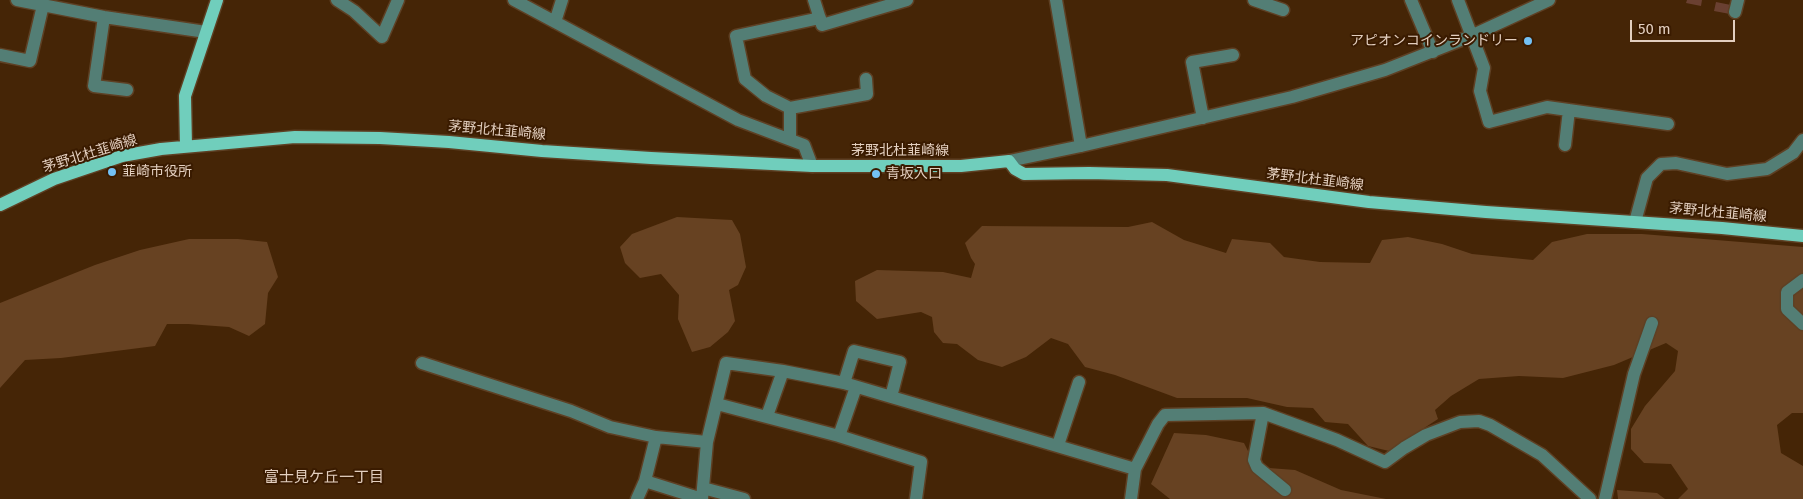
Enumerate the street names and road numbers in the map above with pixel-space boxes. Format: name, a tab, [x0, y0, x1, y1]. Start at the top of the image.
street label: 茅野北杜韮崎線	[447, 118, 547, 144]
street label: 茅野北杜韮崎線	[41, 132, 139, 176]
street label: 茅野北杜韮崎線	[851, 143, 949, 159]
street label: 茅野北杜韮崎線	[1265, 166, 1365, 194]
street label: 茅野北杜韮崎線	[1668, 200, 1768, 226]

